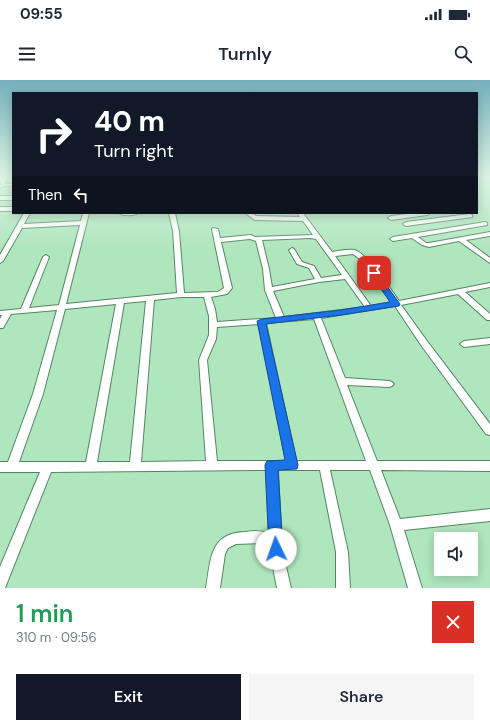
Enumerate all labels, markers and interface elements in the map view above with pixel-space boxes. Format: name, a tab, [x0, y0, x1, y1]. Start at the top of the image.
text: 09:55	[20, 4, 63, 24]
text: Turnly	[218, 42, 272, 66]
icon: menu	[16, 43, 38, 65]
icon: search	[452, 43, 474, 65]
text: 40 m	[94, 103, 165, 140]
icon: right	[28, 108, 80, 160]
text: Turn right	[94, 139, 174, 163]
icon: left	[70, 184, 92, 206]
text: Then	[28, 185, 62, 205]
pin	[357, 256, 391, 290]
icon: arrive	[363, 262, 385, 284]
position arrow	[255, 528, 297, 570]
map controls	[434, 532, 478, 576]
button: sound	[434, 532, 478, 576]
text: 1 min	[16, 598, 73, 629]
button: close	[432, 601, 474, 643]
text: 310 m · 09:56	[16, 629, 97, 646]
button: Exit	[16, 674, 241, 720]
button: Share	[249, 674, 474, 720]

